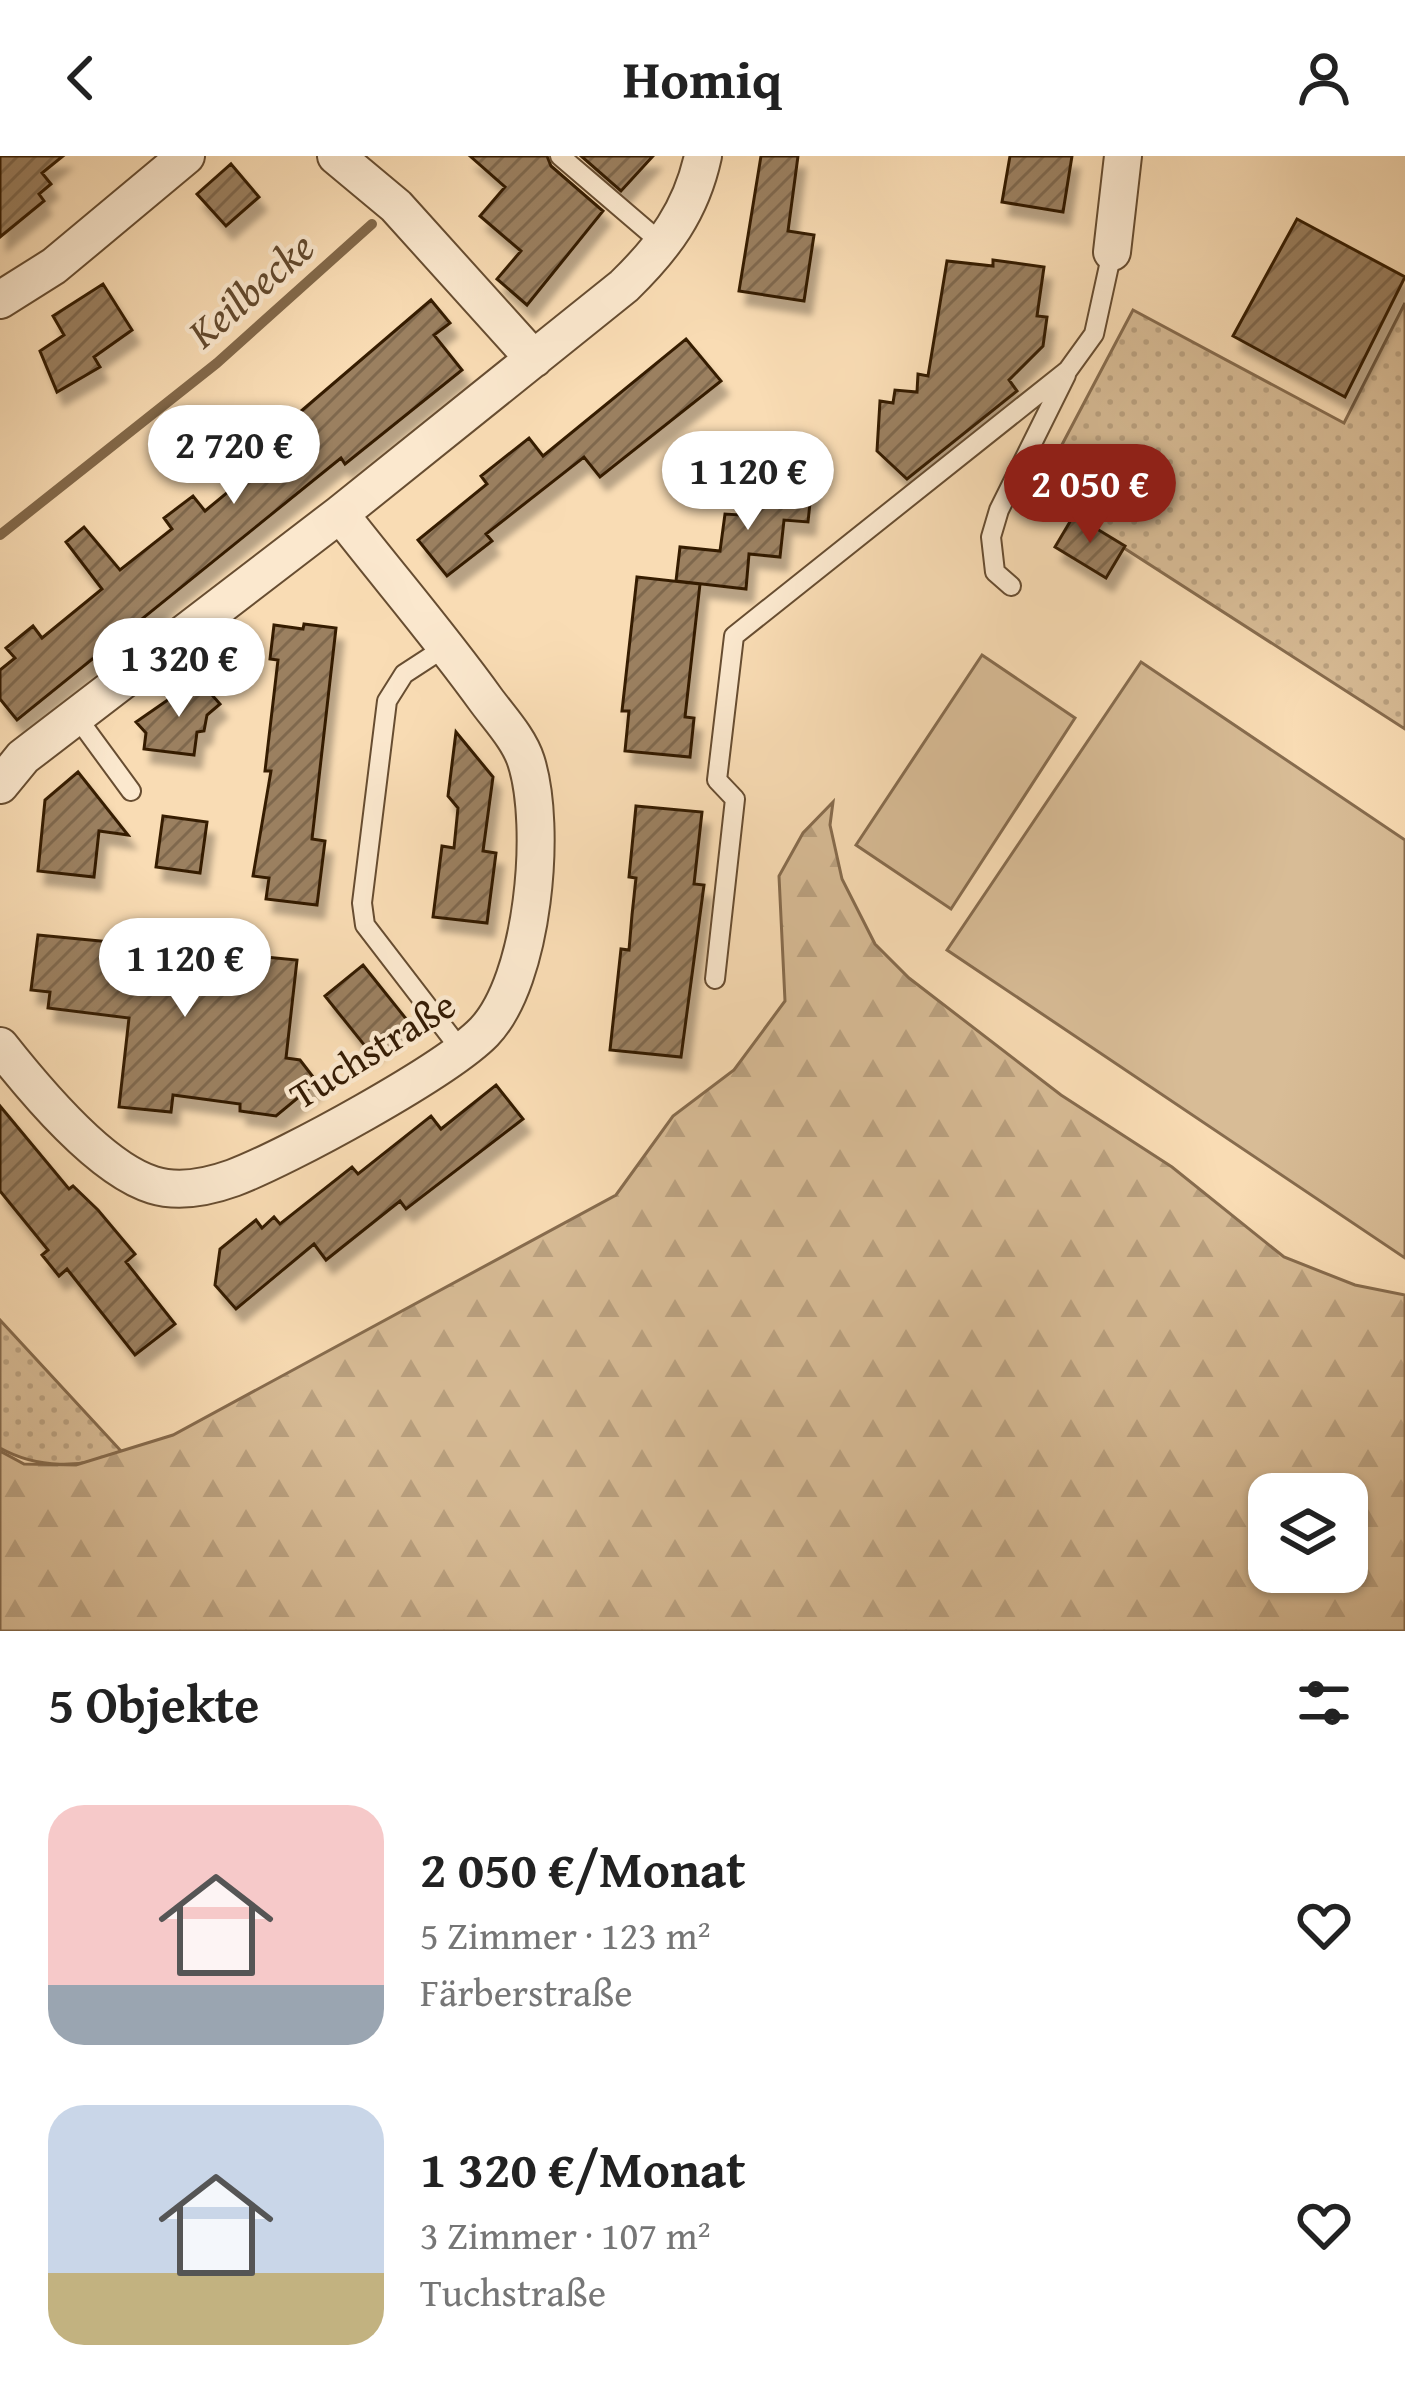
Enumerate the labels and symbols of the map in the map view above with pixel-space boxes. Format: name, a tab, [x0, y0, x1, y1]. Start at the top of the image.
water label: Keilbecke	[173, 217, 327, 362]
pin: 2 720 €	[123, 405, 345, 507]
pin: 1 120 €	[637, 431, 859, 533]
pin: 2 050 €	[979, 444, 1201, 546]
pin: 1 320 €	[68, 618, 290, 720]
pin: 1 120 €	[74, 918, 296, 1020]
street label: Tuchstraße	[278, 976, 466, 1122]

